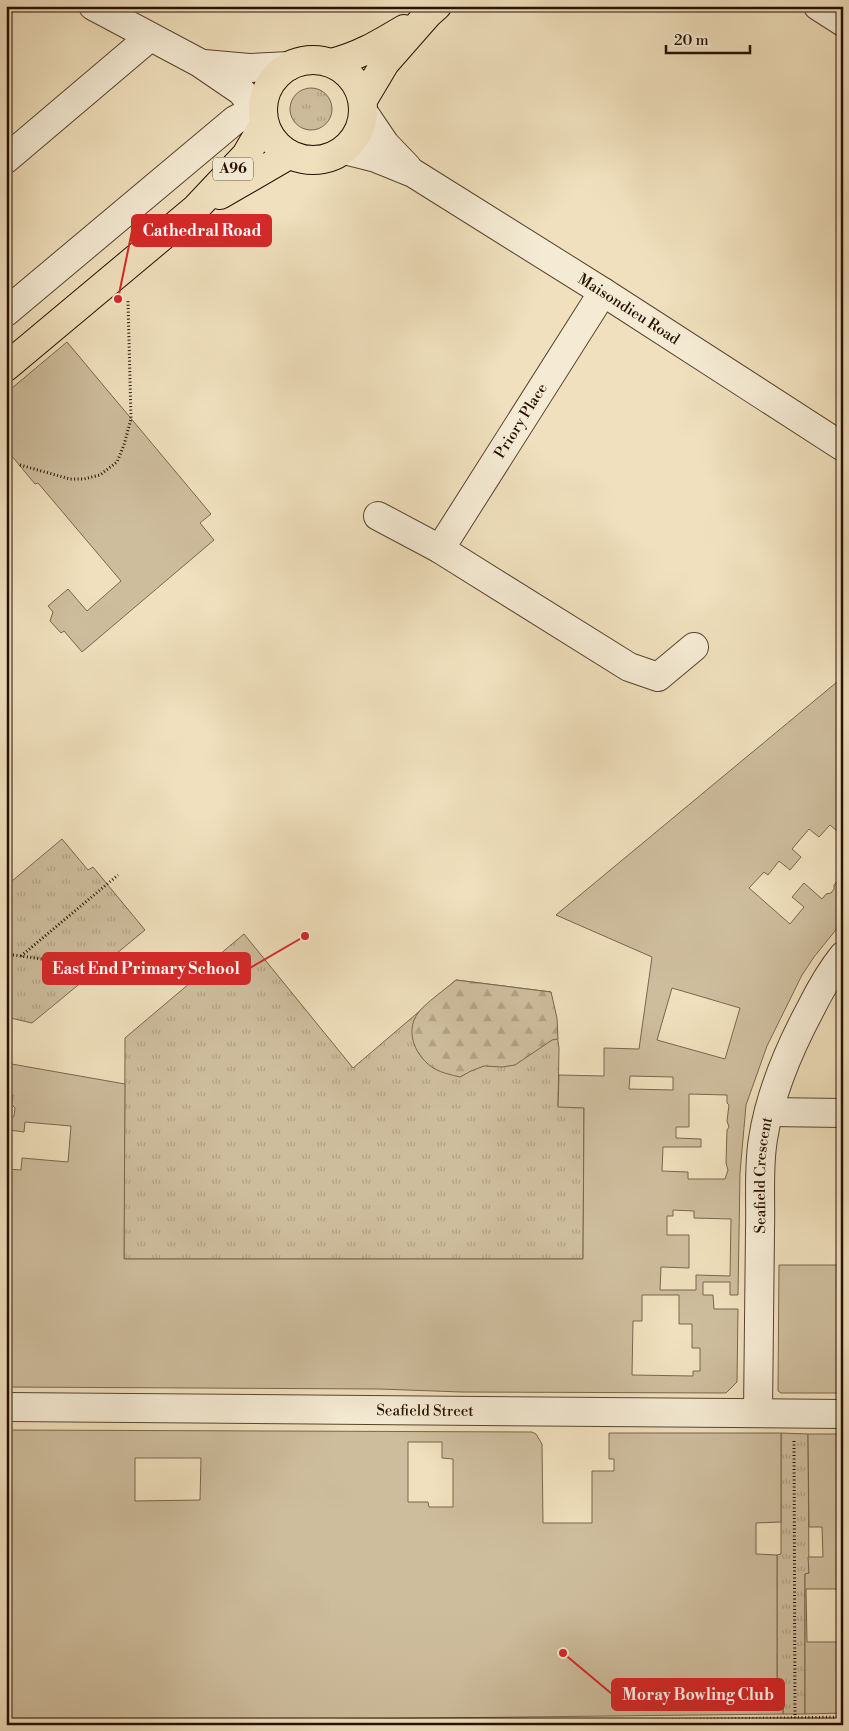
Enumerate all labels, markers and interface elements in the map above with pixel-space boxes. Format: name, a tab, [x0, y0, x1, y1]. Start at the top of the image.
scale bar	[666, 22, 750, 54]
text: 20 m	[674, 31, 709, 50]
road number: A96	[213, 157, 253, 180]
callout: Cathedral Road	[132, 215, 271, 246]
text: Cathedral Road	[142, 221, 262, 241]
street label: Maisondieu Road	[574, 269, 684, 349]
street label: Priory Place	[490, 380, 552, 462]
callout: East End Primary School	[43, 953, 250, 984]
text: East End Primary School	[52, 959, 240, 979]
street label: Seafield Crescent	[750, 1114, 777, 1234]
street label: Seafield Street	[376, 1401, 474, 1420]
callout: Moray Bowling Club	[612, 1679, 784, 1710]
text: Moray Bowling Club	[622, 1685, 774, 1705]

